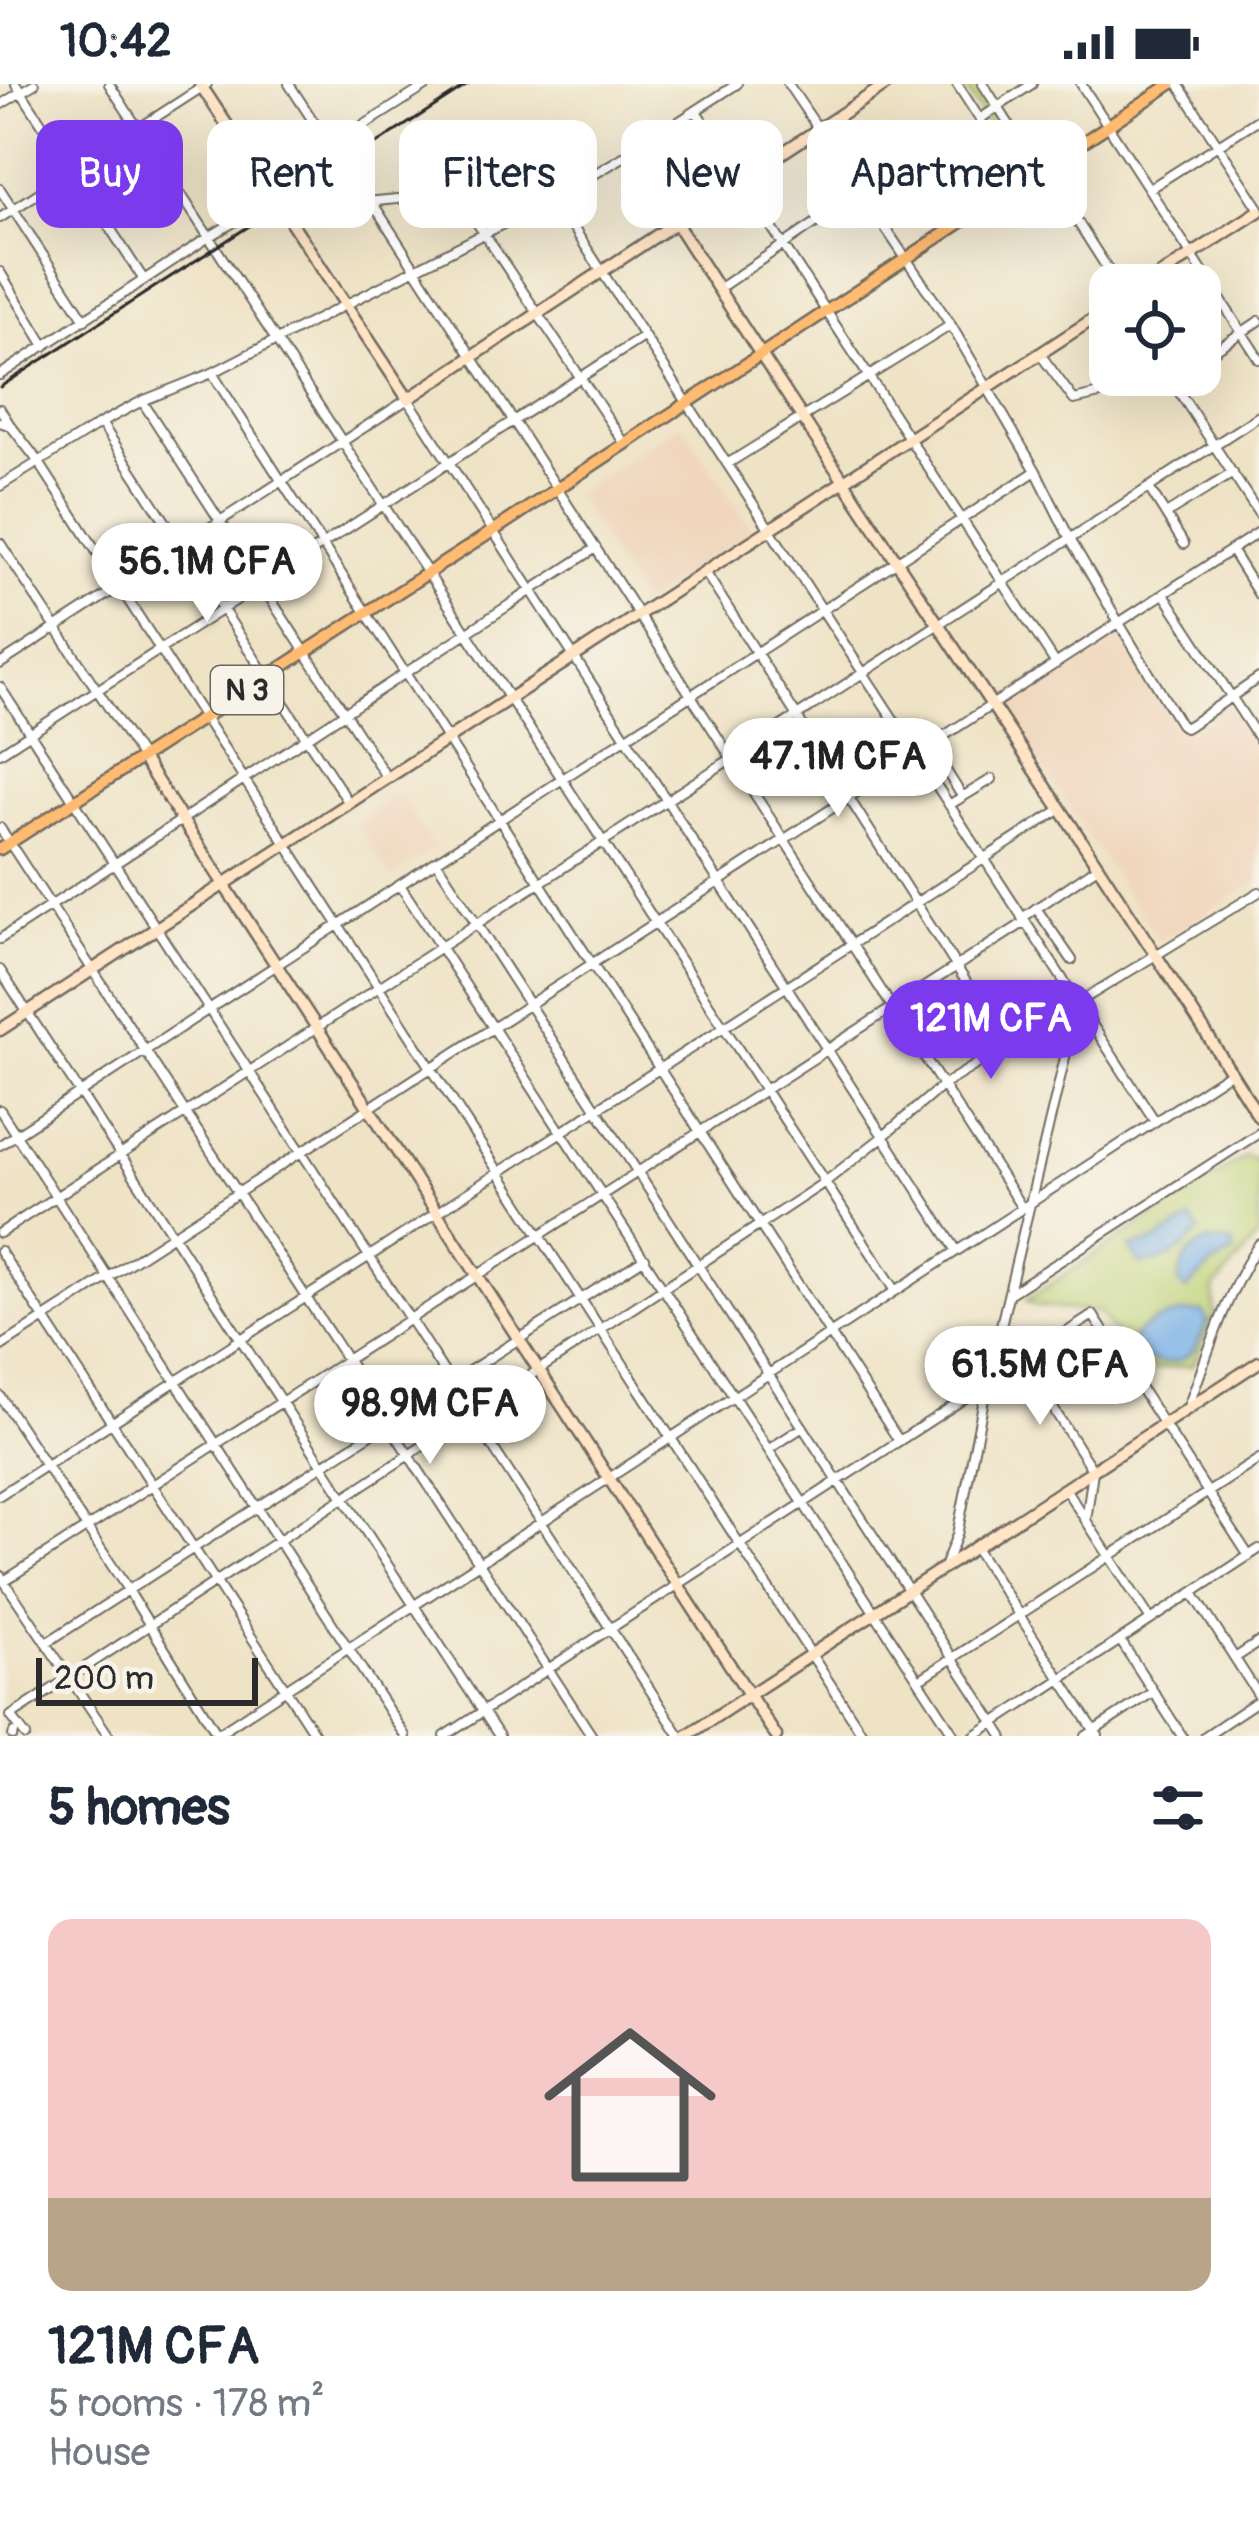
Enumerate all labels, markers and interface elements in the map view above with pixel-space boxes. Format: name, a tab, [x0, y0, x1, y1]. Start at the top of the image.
text: 10:42	[60, 14, 172, 70]
chip: Buy	[36, 120, 183, 228]
chip: Rent	[207, 120, 375, 228]
chip: Filters	[399, 120, 597, 228]
chip: New	[621, 120, 783, 228]
chip: Apartment	[807, 120, 1087, 228]
map controls	[1089, 264, 1221, 396]
button: locate	[1089, 264, 1221, 396]
pin: 56.1M CFA	[70, 523, 344, 625]
text: 56.1M CFA	[118, 537, 296, 586]
road number: N 3	[211, 666, 283, 714]
pin: 47.1M CFA	[701, 718, 975, 820]
text: 47.1M CFA	[750, 732, 926, 781]
pin: 121M CFA	[867, 980, 1115, 1082]
text: 121M CFA	[910, 994, 1072, 1043]
pin: 61.5M CFA	[903, 1326, 1177, 1428]
text: 61.5M CFA	[951, 1340, 1129, 1389]
pin: 98.9M CFA	[293, 1365, 567, 1467]
text: 98.9M CFA	[341, 1379, 519, 1428]
scale bar	[36, 1652, 258, 1705]
text: 200 m	[54, 1658, 154, 1699]
icon: filters	[1145, 1775, 1211, 1841]
text: 5 homes	[48, 1776, 230, 1840]
icon: home	[522, 1997, 738, 2213]
text: 121M CFA	[48, 2315, 259, 2379]
text: 5 rooms · 178 m²	[48, 2379, 324, 2428]
text: House	[48, 2428, 150, 2477]

